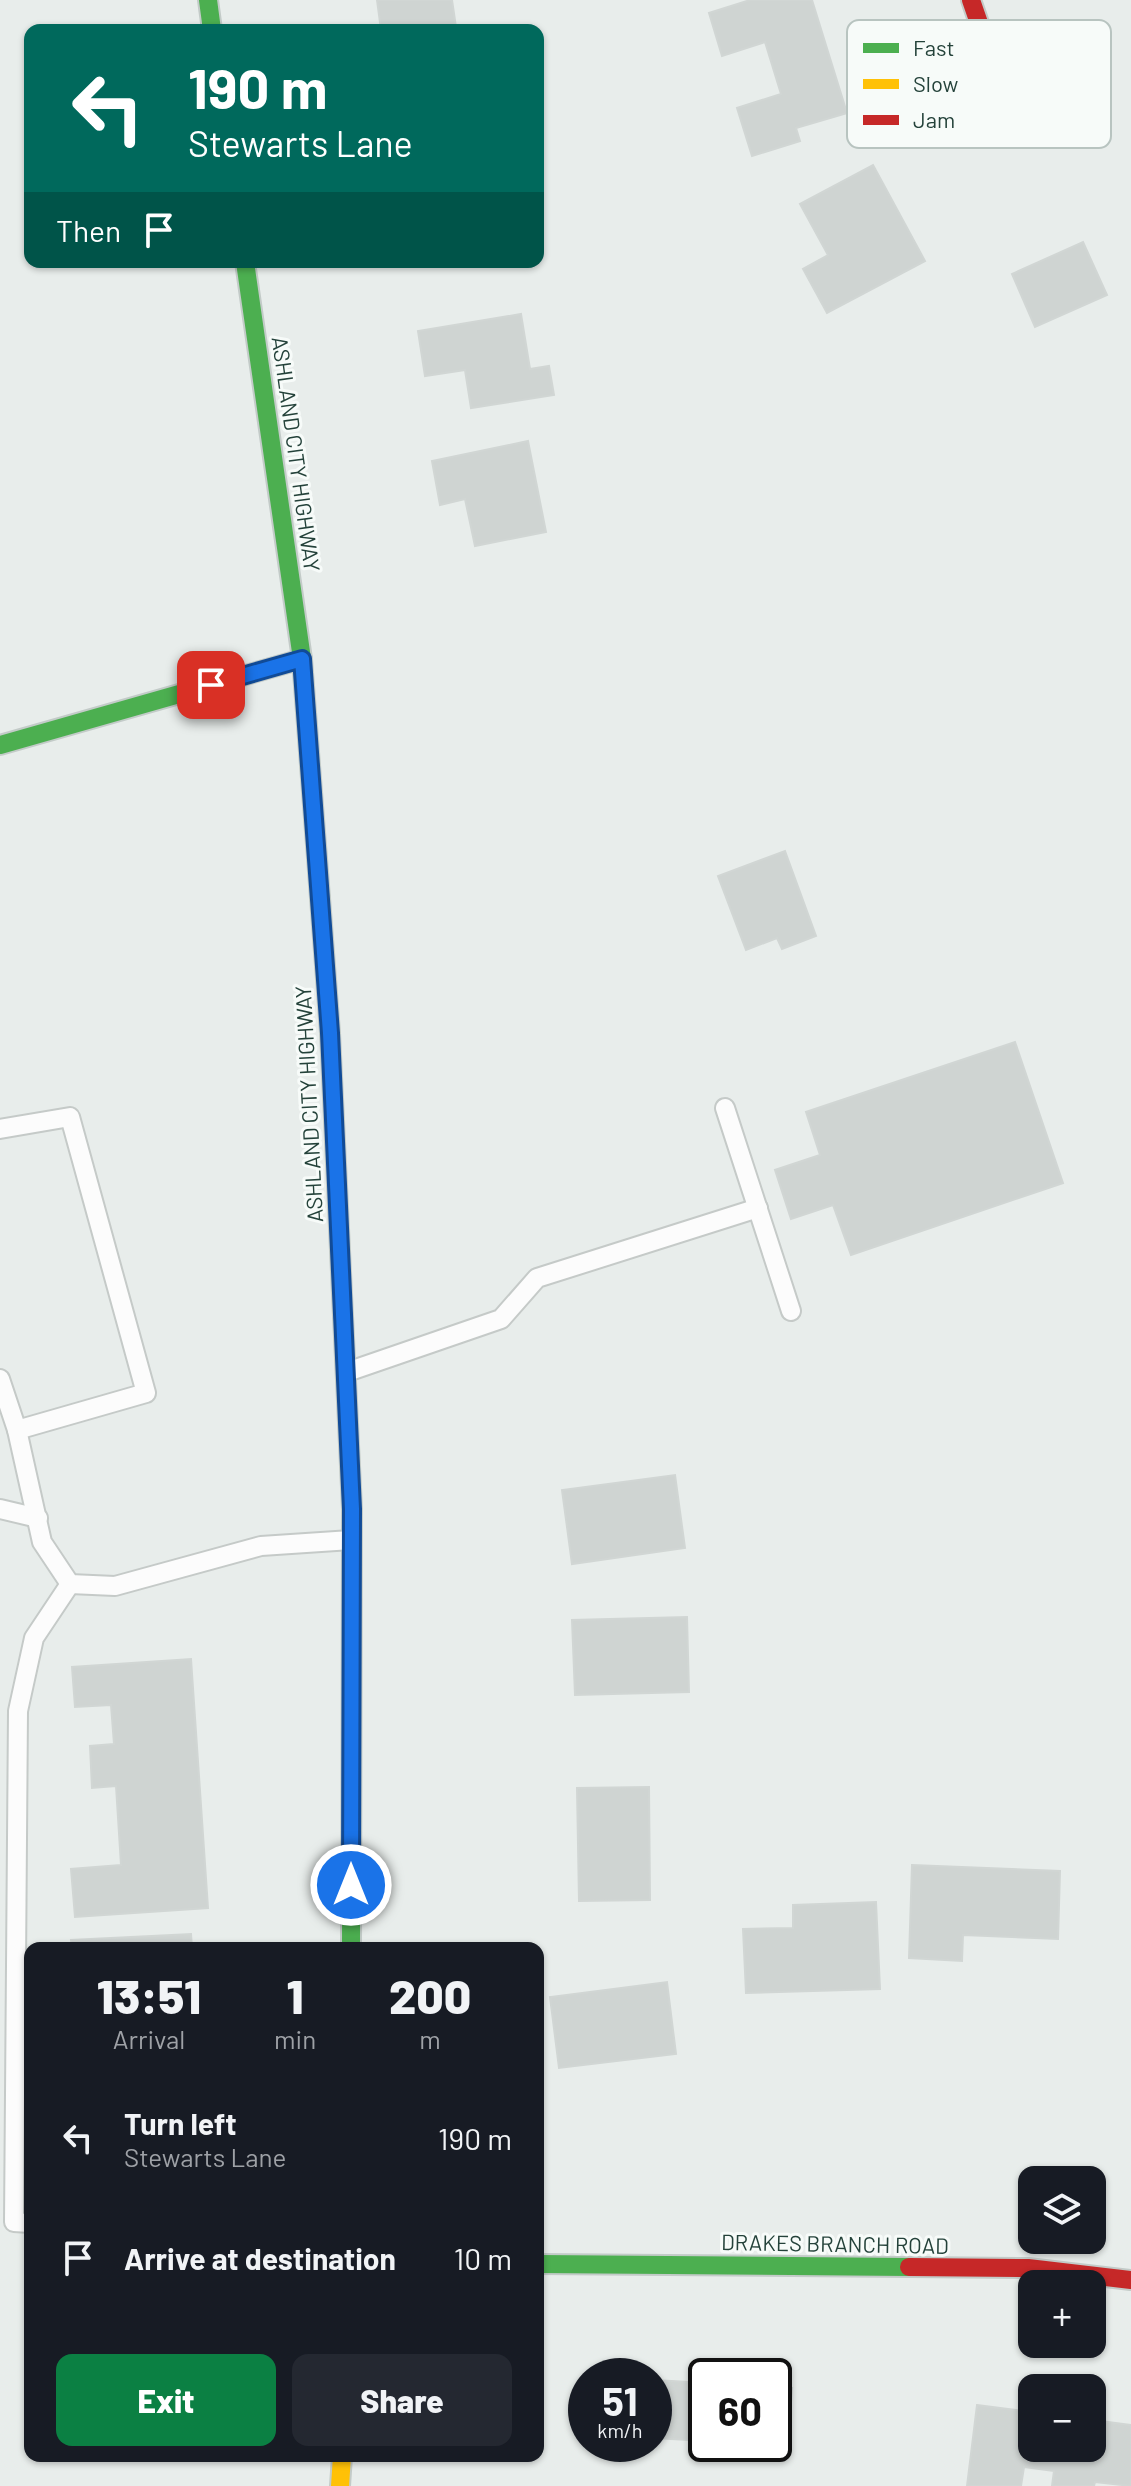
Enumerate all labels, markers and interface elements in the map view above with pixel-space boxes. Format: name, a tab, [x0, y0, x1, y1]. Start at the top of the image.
legend	[847, 20, 1111, 148]
text: Fast	[913, 34, 955, 60]
text: 190 m	[188, 53, 327, 120]
icon: left	[56, 56, 160, 160]
text: Slow	[913, 70, 958, 96]
text: Jam	[913, 106, 955, 132]
text: Stewarts Lane	[188, 121, 413, 164]
icon: arrive	[137, 208, 181, 252]
text: Then	[56, 212, 121, 248]
street label: ASHLAND CITY HIGHWAY	[268, 335, 326, 573]
pin	[177, 651, 245, 719]
icon: arrive	[189, 663, 233, 707]
street label: ASHLAND CITY HIGHWAY	[289, 985, 327, 1223]
position arrow	[309, 1843, 393, 1927]
text: 13:51	[97, 1966, 201, 2024]
text: 1	[287, 1966, 304, 2024]
text: 200	[389, 1966, 471, 2024]
text: Arrival	[113, 2023, 185, 2054]
text: min	[274, 2023, 316, 2054]
text: m	[419, 2023, 441, 2054]
text: Turn left	[124, 2105, 237, 2141]
icon: left	[56, 2116, 100, 2160]
text: 190 m	[438, 2120, 512, 2156]
text: Stewarts Lane	[124, 2141, 286, 2172]
map controls	[1018, 2166, 1106, 2462]
button: layers	[1018, 2166, 1106, 2254]
street label: DRAKES BRANCH ROAD	[721, 2228, 949, 2258]
icon: arrive	[56, 2236, 100, 2280]
text: Arrive at destination	[124, 2240, 396, 2276]
text: 10 m	[454, 2240, 512, 2276]
button: +	[1018, 2270, 1106, 2358]
button: Exit	[56, 2354, 276, 2446]
button: Share	[292, 2354, 512, 2446]
speed limit sign: 60	[688, 2358, 792, 2462]
button: −	[1018, 2374, 1106, 2462]
text: 51	[602, 2376, 638, 2424]
text: km/h	[597, 2418, 643, 2442]

